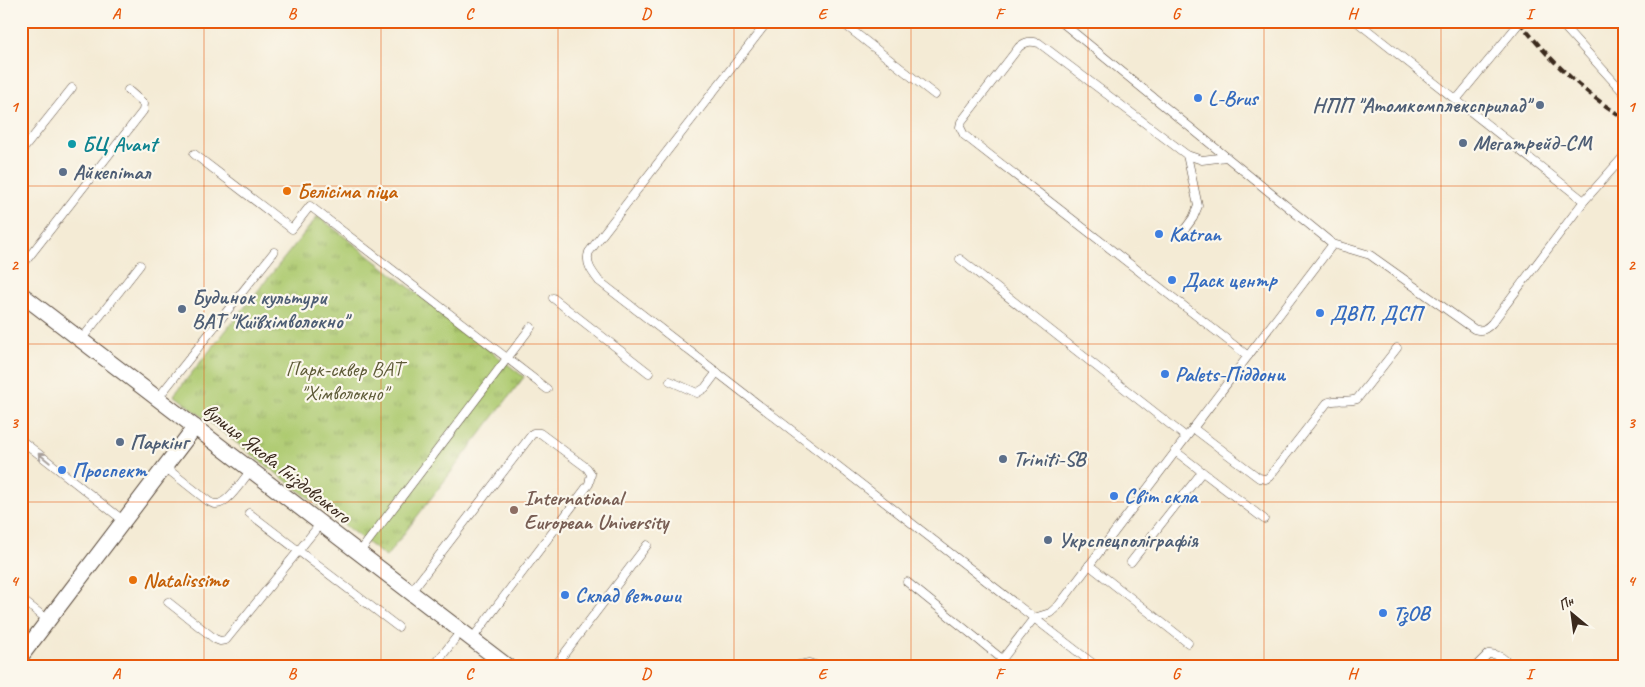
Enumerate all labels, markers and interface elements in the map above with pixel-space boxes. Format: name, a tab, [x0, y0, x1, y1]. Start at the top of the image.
text: A	[112, 4, 122, 24]
text: B	[288, 4, 298, 24]
text: C	[465, 4, 475, 24]
text: D	[641, 4, 652, 24]
text: E	[818, 4, 829, 24]
text: F	[995, 4, 1006, 24]
text: G	[1172, 4, 1182, 24]
text: H	[1347, 4, 1359, 24]
text: I	[1526, 4, 1536, 24]
place label: L-Brus	[1208, 85, 1260, 111]
marker: L-Brus	[1192, 92, 1204, 104]
place label: НПП "Атомкомплексприлад"	[1312, 92, 1535, 118]
text: 1	[10, 97, 19, 117]
text: 1	[1627, 97, 1636, 117]
marker: НПП "Атомкомплексприлад"	[1534, 99, 1546, 111]
place label: Мегатрейд-СМ	[1473, 130, 1594, 156]
place label: БЦ Avant	[82, 131, 160, 157]
marker: Мегатрейд-СМ	[1457, 137, 1469, 149]
marker: БЦ Avant	[66, 138, 78, 150]
place label: Айкепітал	[73, 159, 152, 185]
marker: Айкепітал	[57, 166, 69, 178]
place label: Белісіма піца	[297, 178, 398, 204]
marker: Белісіма піца	[281, 185, 293, 197]
place label: Katran	[1169, 221, 1222, 247]
marker: Katran	[1153, 228, 1165, 240]
text: 2	[10, 255, 19, 275]
text: 2	[1627, 255, 1636, 275]
place label: Даск центр	[1182, 267, 1278, 293]
marker: Даск центр	[1166, 274, 1178, 286]
place label: Будинок культури ВАТ "Київхімволокно"	[192, 284, 353, 334]
place label: ДВП, ДСП	[1330, 300, 1426, 326]
marker: Будинок культури ВАТ "Київхімволокно"	[176, 303, 188, 315]
marker: ДВП, ДСП	[1314, 307, 1326, 319]
park label: Парк-сквер ВАТ "Хімволокно"	[286, 356, 408, 406]
place label: Palets-Піддони	[1175, 361, 1287, 387]
marker: Palets-Піддони	[1159, 368, 1171, 380]
street label: вулиця Якова Гніздовського	[197, 397, 358, 531]
text: 3	[10, 413, 19, 433]
text: 3	[1627, 413, 1636, 433]
place label: Паркінг	[130, 429, 192, 455]
marker: Паркінг	[114, 436, 126, 448]
place label: Triniti-SB	[1013, 446, 1088, 472]
one-way arrow	[38, 453, 51, 464]
marker: Triniti-SB	[997, 453, 1009, 465]
place label: Проспект	[72, 457, 148, 483]
marker: Проспект	[56, 464, 68, 476]
place label: Світ скла	[1124, 483, 1199, 509]
place label: International European University	[524, 485, 671, 535]
marker: Світ скла	[1108, 490, 1120, 502]
marker: International European University	[508, 504, 520, 516]
place label: Укрспецполіграфія	[1058, 527, 1199, 553]
marker: Укрспецполіграфія	[1042, 534, 1054, 546]
place label: Natalissimo	[143, 567, 230, 593]
text: 4	[10, 571, 19, 591]
text: 4	[1627, 571, 1636, 591]
marker: Natalissimo	[127, 574, 139, 586]
place label: Склад ветоши	[575, 582, 683, 608]
marker: Склад ветоши	[559, 589, 571, 601]
north arrow	[1548, 590, 1598, 640]
text: Пн	[1555, 592, 1577, 614]
place label: ТзОВ	[1393, 600, 1432, 627]
marker: ТзОВ	[1377, 607, 1389, 619]
text: A	[112, 664, 122, 684]
text: B	[288, 664, 298, 684]
text: C	[465, 664, 475, 684]
text: D	[641, 664, 652, 684]
text: E	[818, 664, 829, 684]
text: F	[995, 664, 1006, 684]
text: G	[1172, 664, 1182, 684]
text: H	[1347, 664, 1359, 684]
text: I	[1526, 664, 1536, 684]

